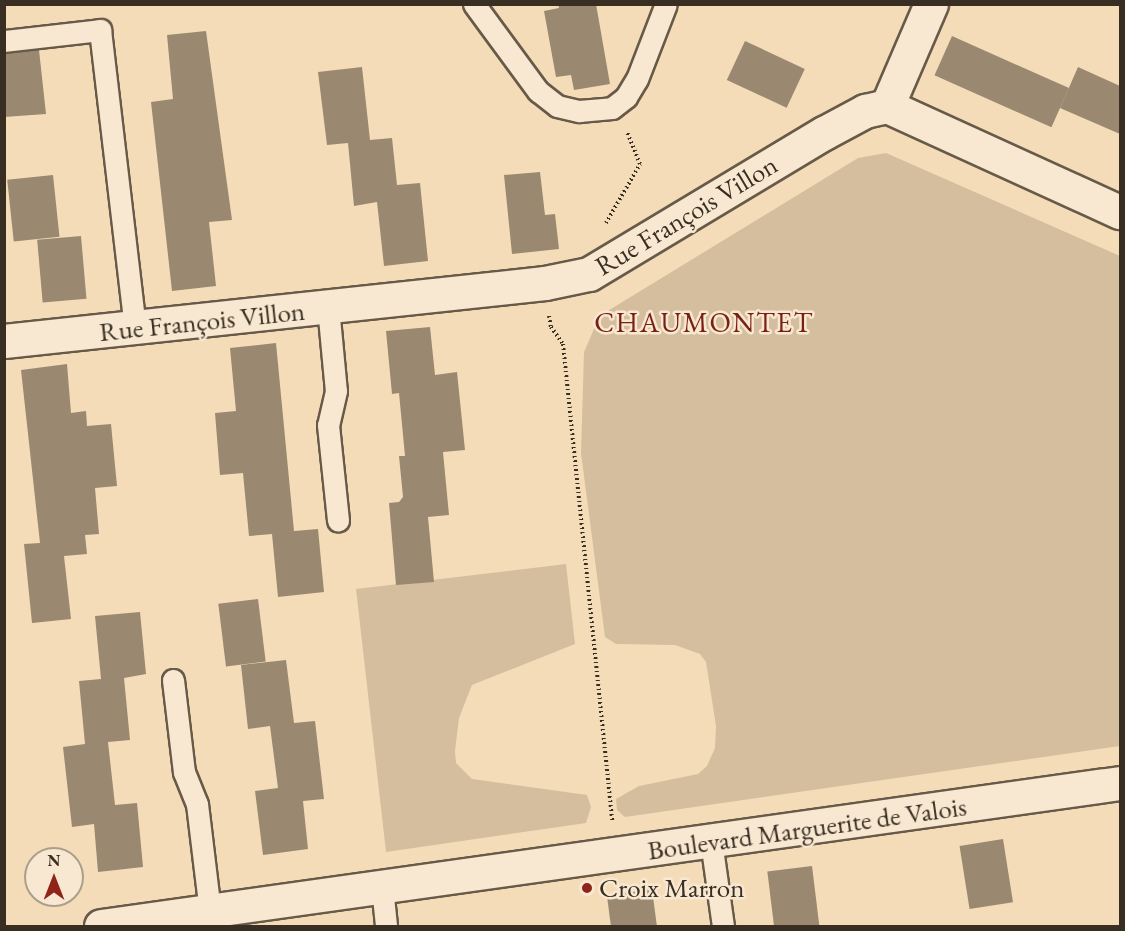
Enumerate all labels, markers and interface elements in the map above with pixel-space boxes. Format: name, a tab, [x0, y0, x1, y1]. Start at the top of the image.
street label: Rue François Villon	[589, 148, 783, 282]
street label: Rue François Villon	[98, 294, 306, 348]
district label: CHAUMONTET	[594, 305, 814, 339]
street label: Boulevard Marguerite de Valois	[645, 790, 969, 866]
north arrow	[24, 847, 84, 907]
text: N	[48, 850, 60, 871]
place label: Croix Marron	[599, 872, 744, 904]
marker: Croix Marron	[580, 881, 594, 895]

